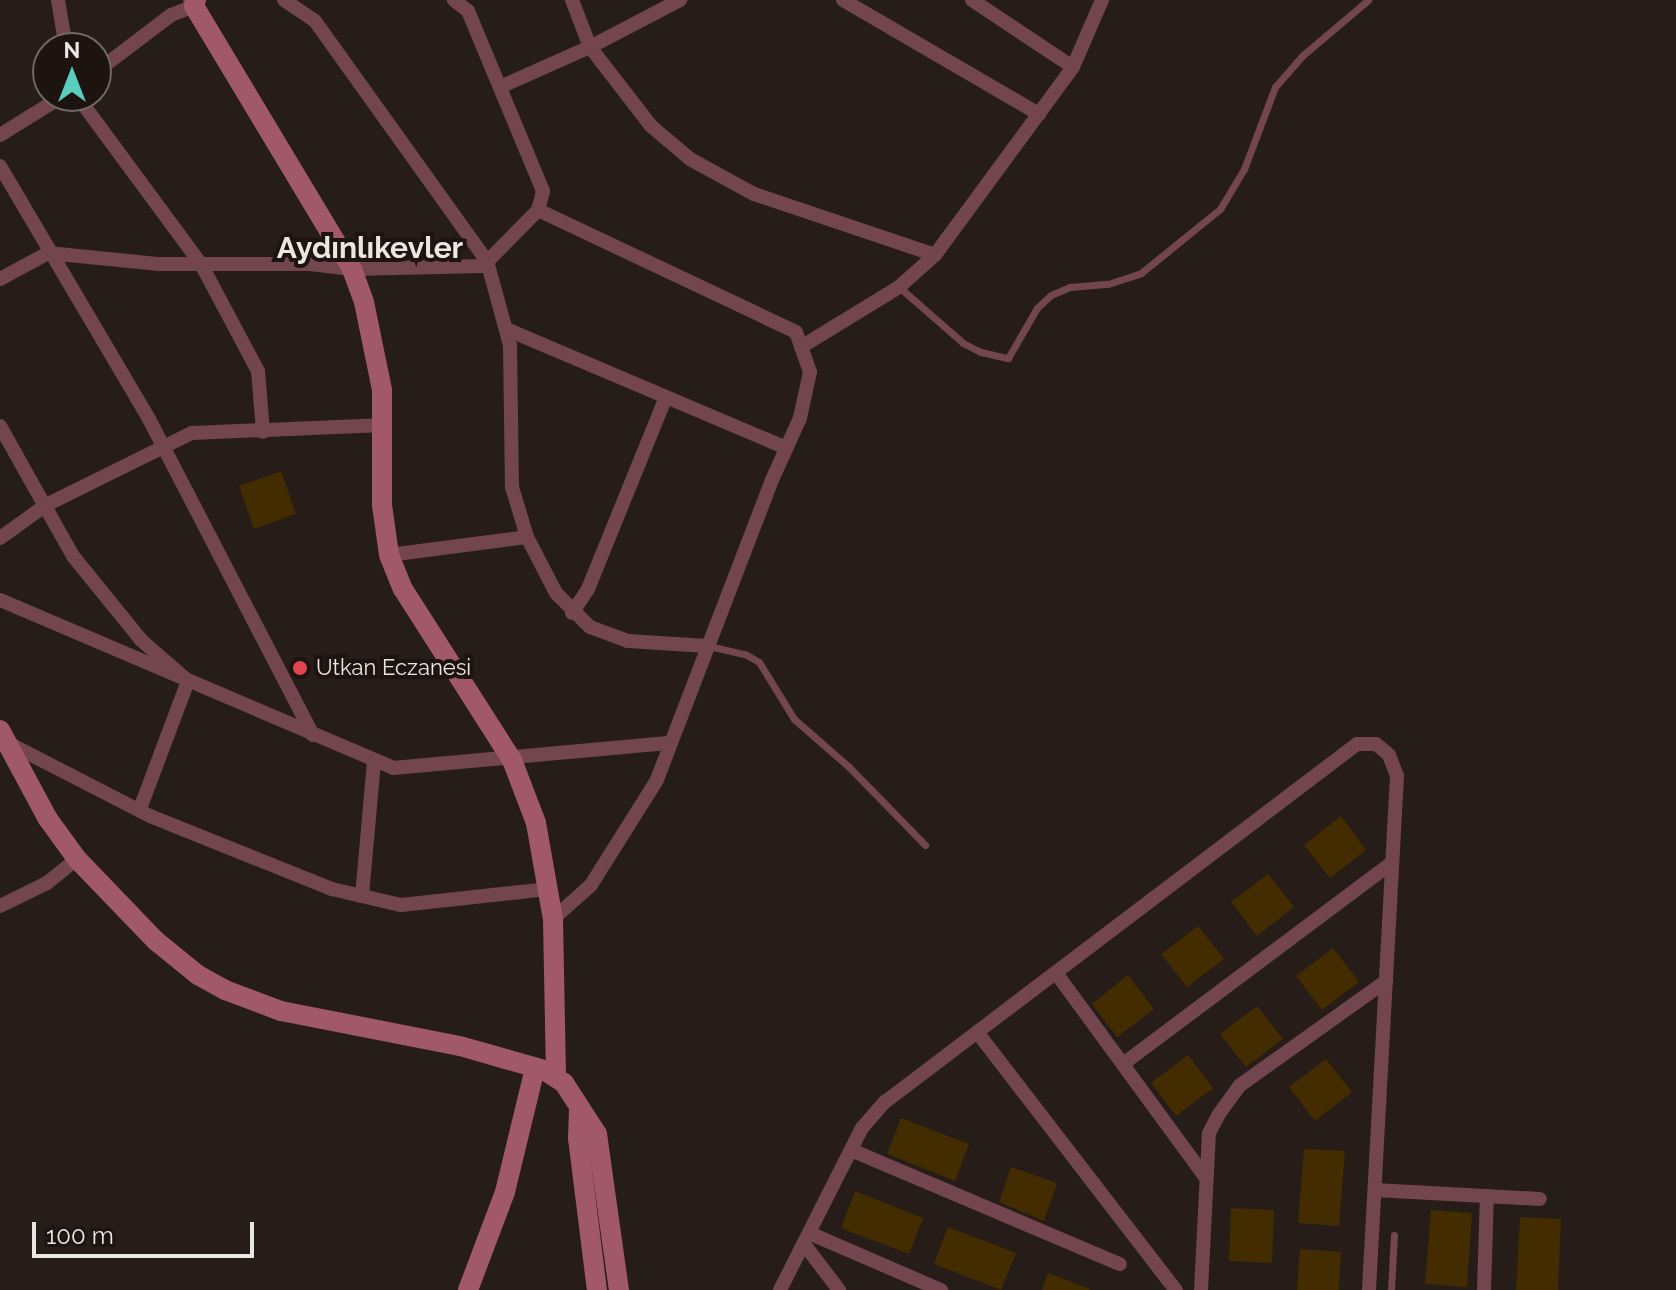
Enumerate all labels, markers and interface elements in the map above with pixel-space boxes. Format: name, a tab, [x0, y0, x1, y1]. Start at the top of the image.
north arrow	[32, 32, 112, 112]
text: N	[64, 37, 80, 63]
district label: Aydınlıkevler	[277, 230, 463, 266]
place label: Utkan Eczanesi	[316, 655, 471, 681]
marker: Utkan Eczanesi	[291, 659, 309, 677]
scale bar	[36, 1206, 258, 1256]
text: 100 m	[46, 1221, 114, 1250]

